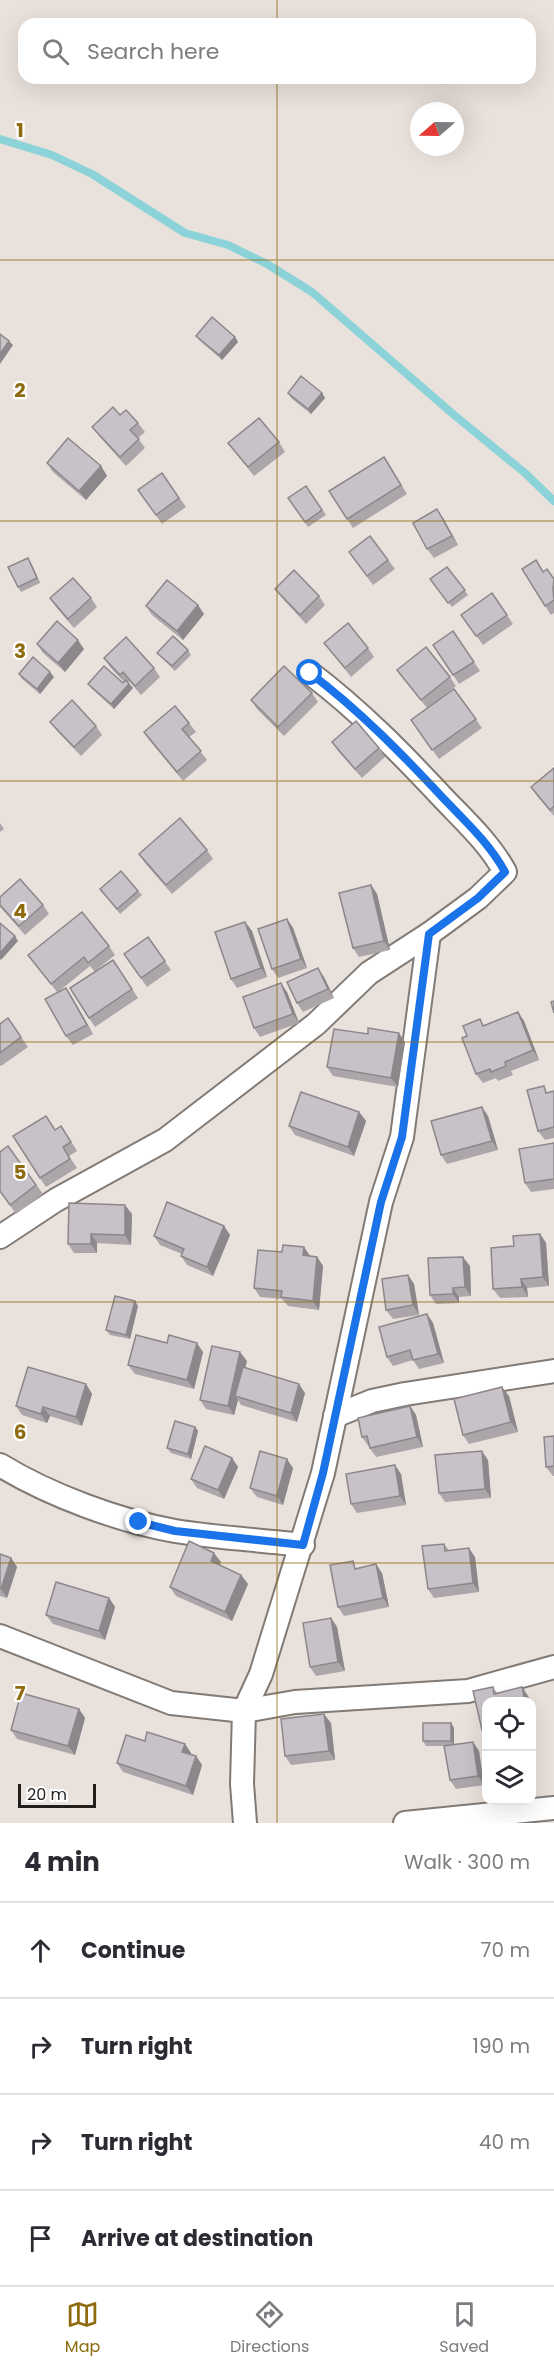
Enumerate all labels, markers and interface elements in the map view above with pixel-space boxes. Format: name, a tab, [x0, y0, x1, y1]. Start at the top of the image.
search box	[18, 18, 536, 84]
icon: search	[39, 35, 72, 68]
text: Search here	[87, 36, 220, 67]
north arrow	[410, 102, 464, 156]
text: 1	[16, 116, 24, 144]
text: 2	[14, 376, 26, 404]
text: 3	[14, 637, 26, 665]
route start	[296, 659, 322, 685]
text: 4	[13, 897, 27, 925]
text: 5	[14, 1158, 27, 1186]
text: 6	[14, 1418, 26, 1446]
route end	[125, 1508, 151, 1534]
text: 7	[15, 1679, 26, 1707]
map controls	[482, 1697, 536, 1805]
button: locate	[482, 1697, 536, 1751]
button: layers	[482, 1751, 536, 1805]
scale bar	[18, 1781, 96, 1808]
text: 20 m	[27, 1783, 67, 1806]
text: 4 min	[24, 1844, 100, 1880]
text: Walk · 300 m	[404, 1848, 530, 1876]
icon: ahead	[24, 1934, 57, 1967]
text: Continue	[81, 1935, 185, 1966]
text: 70 m	[481, 1936, 530, 1964]
icon: right	[24, 2030, 57, 2063]
text: Turn right	[81, 2031, 192, 2062]
text: 190 m	[473, 2032, 530, 2060]
icon: right	[24, 2126, 57, 2159]
text: Turn right	[81, 2127, 192, 2158]
text: 40 m	[479, 2128, 530, 2156]
icon: arrive	[24, 2222, 57, 2255]
text: Arrive at destination	[81, 2223, 313, 2254]
tab: Map	[65, 2298, 100, 2359]
tab: Directions	[230, 2298, 309, 2359]
tab: Saved	[439, 2298, 489, 2359]

